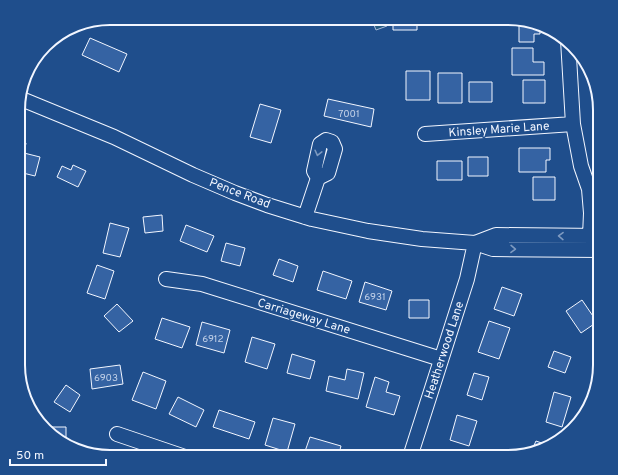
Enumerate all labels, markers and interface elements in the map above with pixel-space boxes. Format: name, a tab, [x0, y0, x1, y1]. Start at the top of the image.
house number: 7001	[338, 108, 360, 121]
street label: Kinsley Marie Lane	[448, 118, 550, 142]
one-way arrow	[314, 149, 323, 156]
street label: Pence Road	[207, 175, 273, 213]
one-way arrow	[558, 231, 564, 240]
one-way arrow	[510, 245, 516, 253]
house number: 6931	[364, 291, 386, 304]
street label: Carriageway Lane	[255, 295, 352, 339]
street label: Heatherwood Lane	[422, 299, 468, 401]
house number: 6912	[202, 333, 224, 346]
house number: 6903	[94, 372, 118, 385]
scale bar	[10, 441, 106, 467]
text: 50 m	[16, 448, 44, 464]

